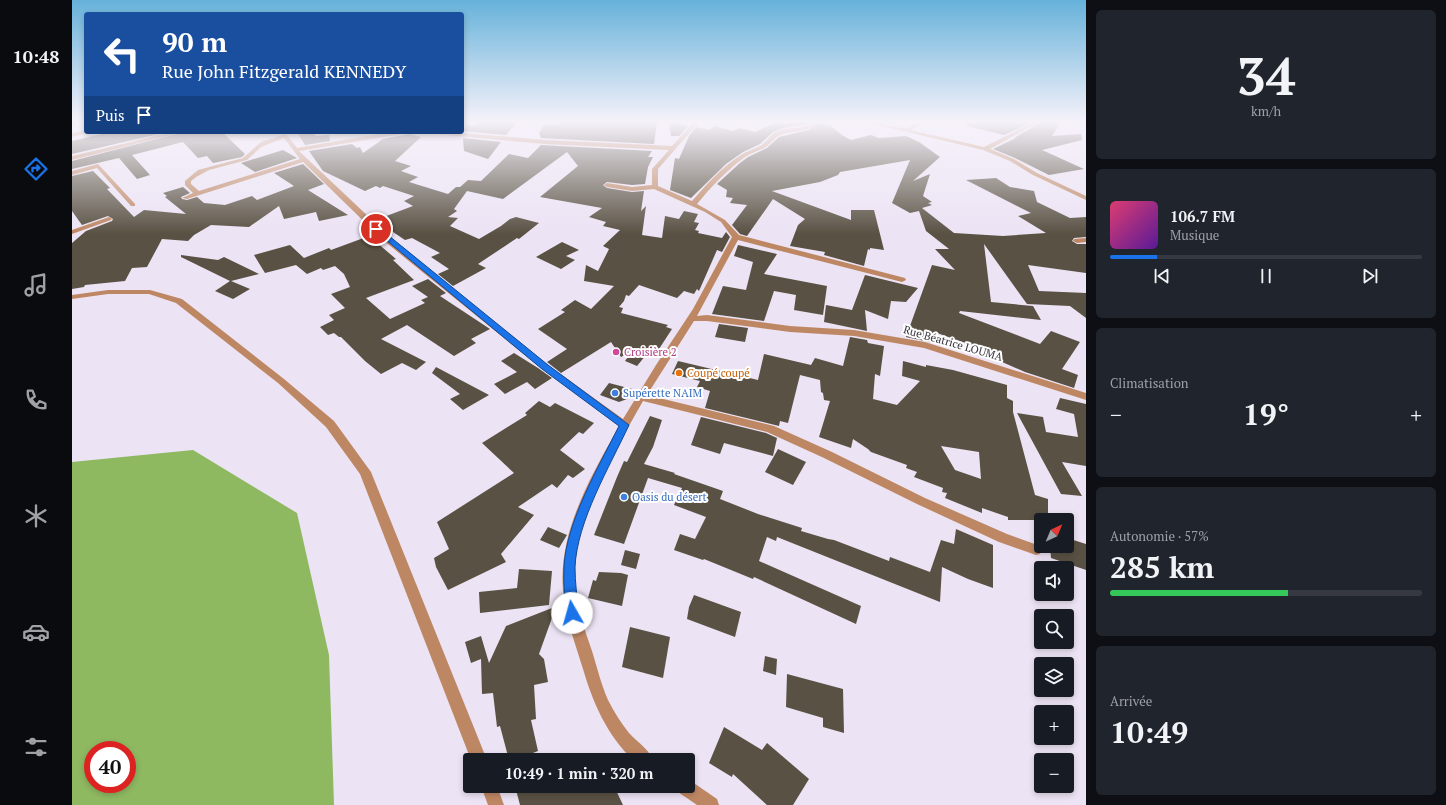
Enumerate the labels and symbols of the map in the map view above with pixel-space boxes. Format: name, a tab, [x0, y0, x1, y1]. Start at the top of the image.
pin	[359, 212, 393, 246]
street label: Rue Béatrice LOUMA	[902, 322, 1005, 364]
place label: Croisière 2	[624, 345, 677, 359]
marker: Croisière 2	[611, 347, 621, 357]
place label: Coupé coupé	[687, 366, 750, 380]
marker: Coupé coupé	[674, 368, 684, 378]
place label: Supérette NAIM	[623, 386, 703, 400]
marker: Supérette NAIM	[610, 388, 620, 398]
place label: Oasis du désert	[632, 490, 707, 504]
marker: Oasis du désert	[619, 492, 629, 502]
north arrow	[1034, 513, 1074, 553]
position arrow	[551, 592, 593, 634]
speed limit sign: 40	[84, 741, 136, 793]

